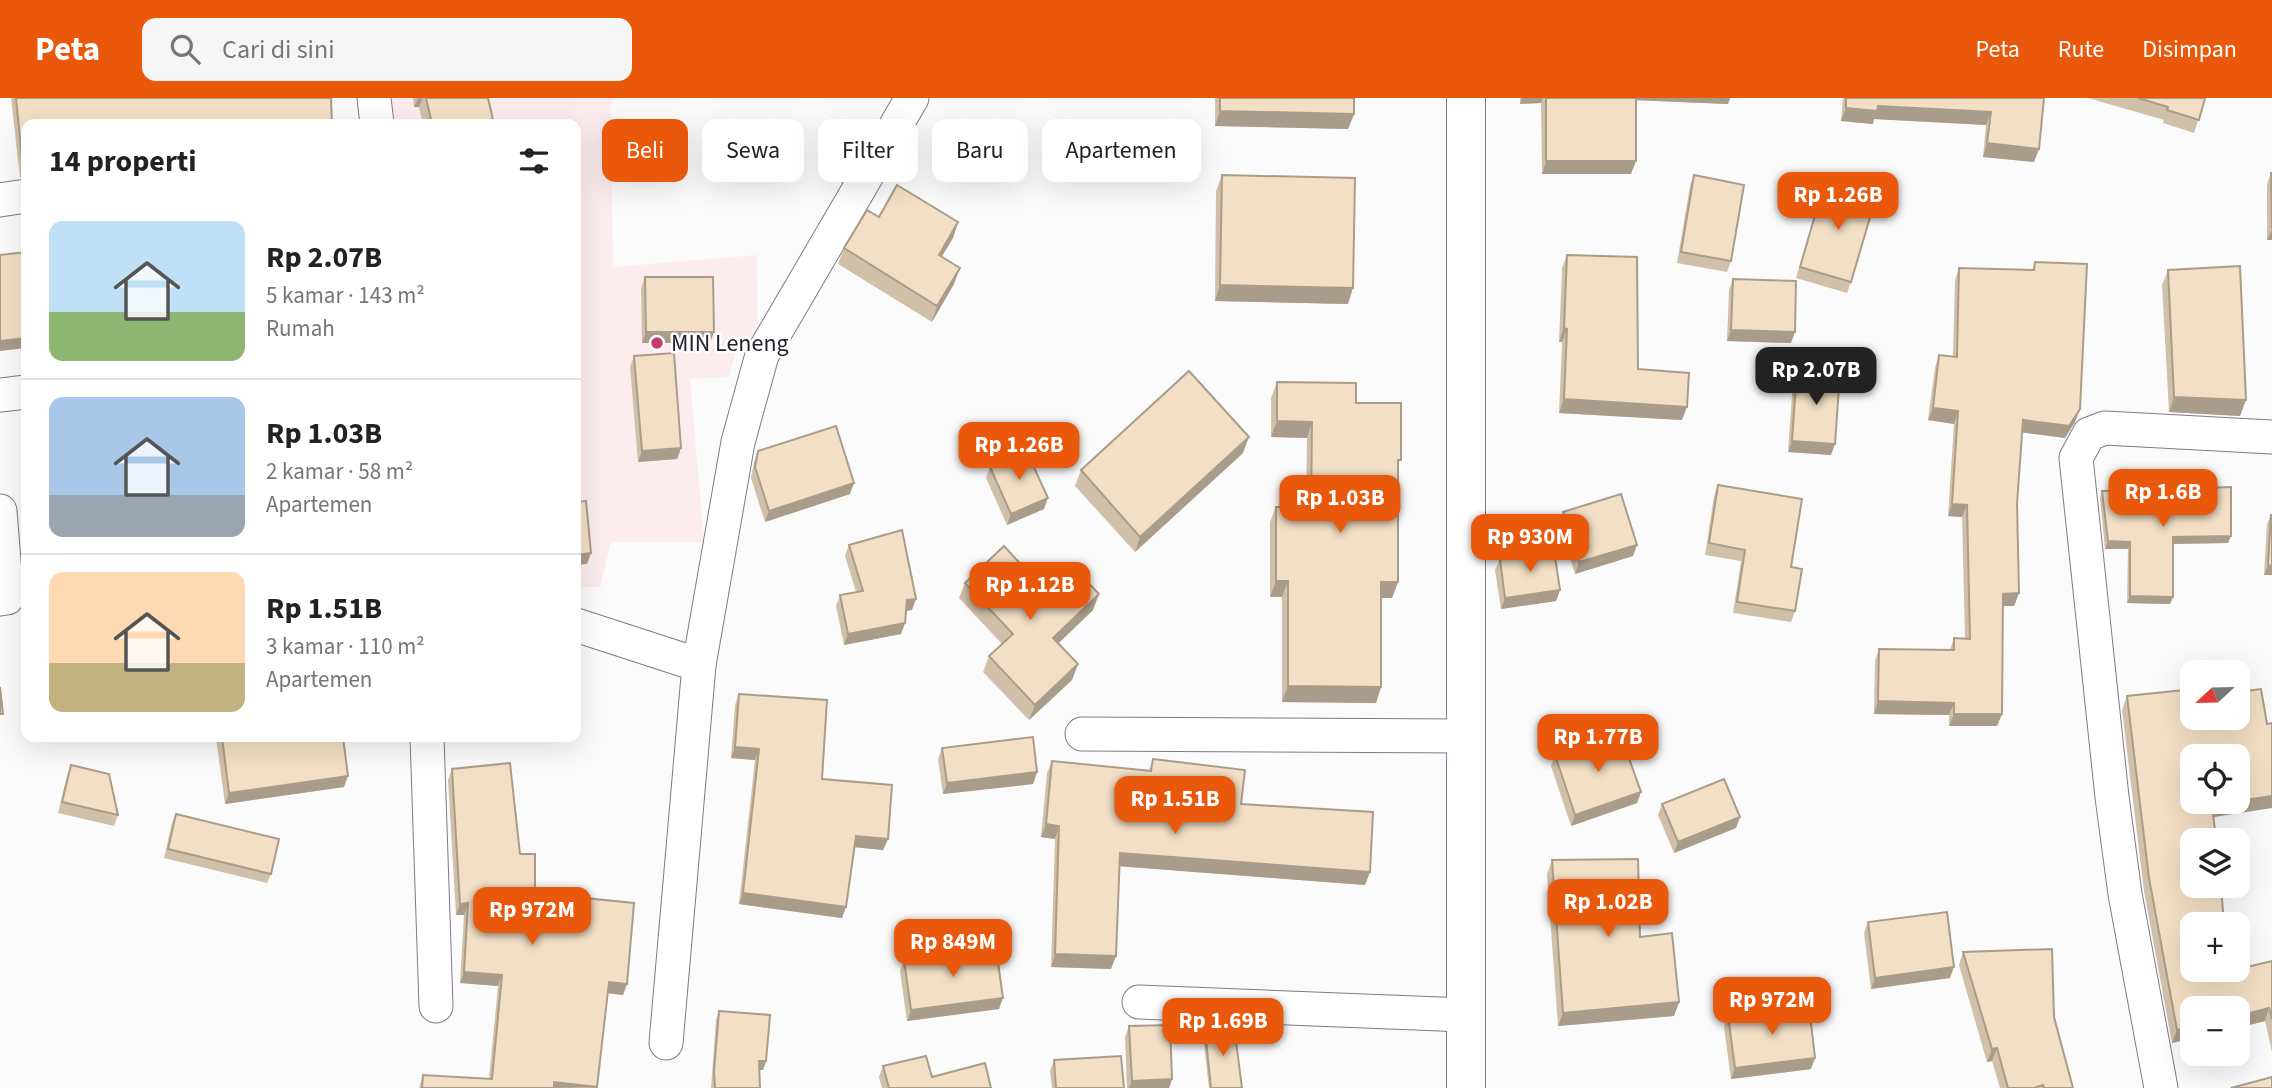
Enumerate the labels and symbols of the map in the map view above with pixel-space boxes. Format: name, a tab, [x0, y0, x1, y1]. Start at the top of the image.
pin: Rp 1.26B	[1766, 172, 1910, 232]
place label: MIN Leneng	[671, 326, 789, 361]
marker: MIN Leneng	[649, 335, 665, 351]
pin: Rp 2.07B	[1744, 348, 1888, 407]
pin: Rp 1.26B	[947, 422, 1091, 482]
pin: Rp 1.6B	[2098, 470, 2228, 529]
pin: Rp 1.03B	[1268, 476, 1412, 535]
pin: Rp 930M	[1465, 514, 1595, 574]
pin: Rp 1.12B	[958, 562, 1102, 622]
north arrow	[2180, 660, 2250, 730]
pin: Rp 1.77B	[1526, 714, 1670, 774]
pin: Rp 1.51B	[1103, 776, 1247, 836]
pin: Rp 1.02B	[1536, 880, 1680, 939]
pin: Rp 972M	[467, 888, 597, 947]
pin: Rp 849M	[888, 920, 1018, 979]
pin: Rp 972M	[1707, 978, 1837, 1037]
pin: Rp 1.69B	[1151, 998, 1295, 1058]

